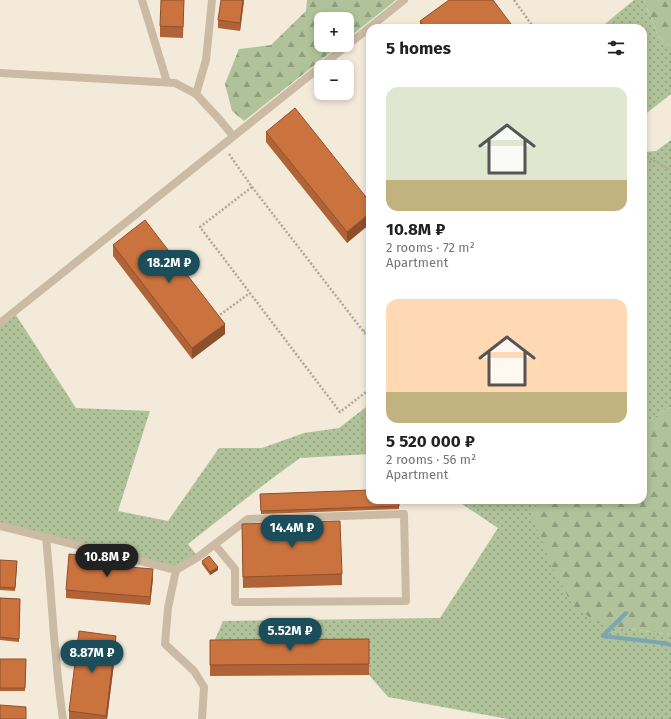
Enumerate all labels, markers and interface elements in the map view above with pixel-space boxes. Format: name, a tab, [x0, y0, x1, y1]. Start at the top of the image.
map controls	[314, 12, 354, 100]
button: +	[314, 12, 354, 52]
icon: filters	[605, 37, 627, 59]
text: 5 homes	[386, 38, 451, 59]
button: −	[314, 60, 354, 100]
icon: home	[471, 113, 543, 185]
text: 10.8M ₽	[386, 219, 445, 240]
text: 2 rooms · 72 m²	[386, 240, 475, 255]
pin: 18.2M ₽	[132, 250, 206, 284]
text: 18.2M ₽	[147, 255, 191, 270]
text: Apartment	[386, 255, 448, 270]
icon: home	[471, 325, 543, 397]
text: 5 520 000 ₽	[386, 431, 475, 452]
text: 2 rooms · 56 m²	[386, 452, 476, 467]
text: Apartment	[386, 467, 448, 482]
pin: 14.4M ₽	[255, 515, 329, 549]
text: 14.4M ₽	[270, 520, 314, 535]
pin: 10.8M ₽	[70, 544, 144, 578]
text: 10.8M ₽	[84, 549, 130, 564]
pin: 5.52M ₽	[253, 618, 327, 652]
text: 5.52M ₽	[268, 623, 312, 638]
pin: 8.87M ₽	[55, 640, 129, 674]
text: 8.87M ₽	[69, 645, 115, 660]

